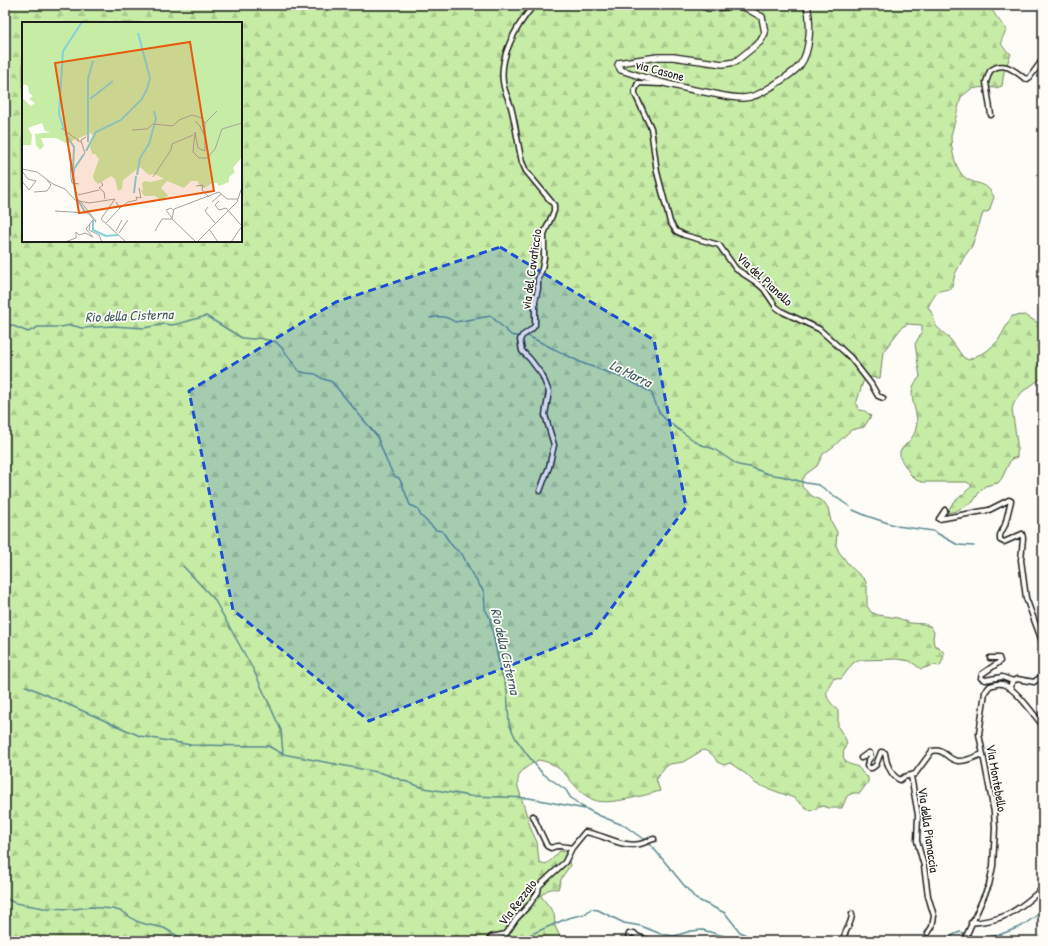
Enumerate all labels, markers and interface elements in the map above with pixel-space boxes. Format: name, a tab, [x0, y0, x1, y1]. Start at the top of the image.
inset map	[22, 22, 242, 242]
street label: via Casone	[634, 55, 686, 85]
street label: via del Cavaticcio	[516, 228, 546, 310]
street label: Via del Pianello	[733, 248, 797, 310]
water label: Rio della Cisterna	[85, 304, 175, 326]
water label: La Marra	[607, 355, 656, 392]
water label: Rio della Cisterna	[487, 606, 525, 697]
street label: Via Montebello	[982, 743, 1012, 813]
street label: Via della Pianaccia	[914, 786, 944, 874]
street label: Via Rezzaio	[494, 875, 540, 929]

